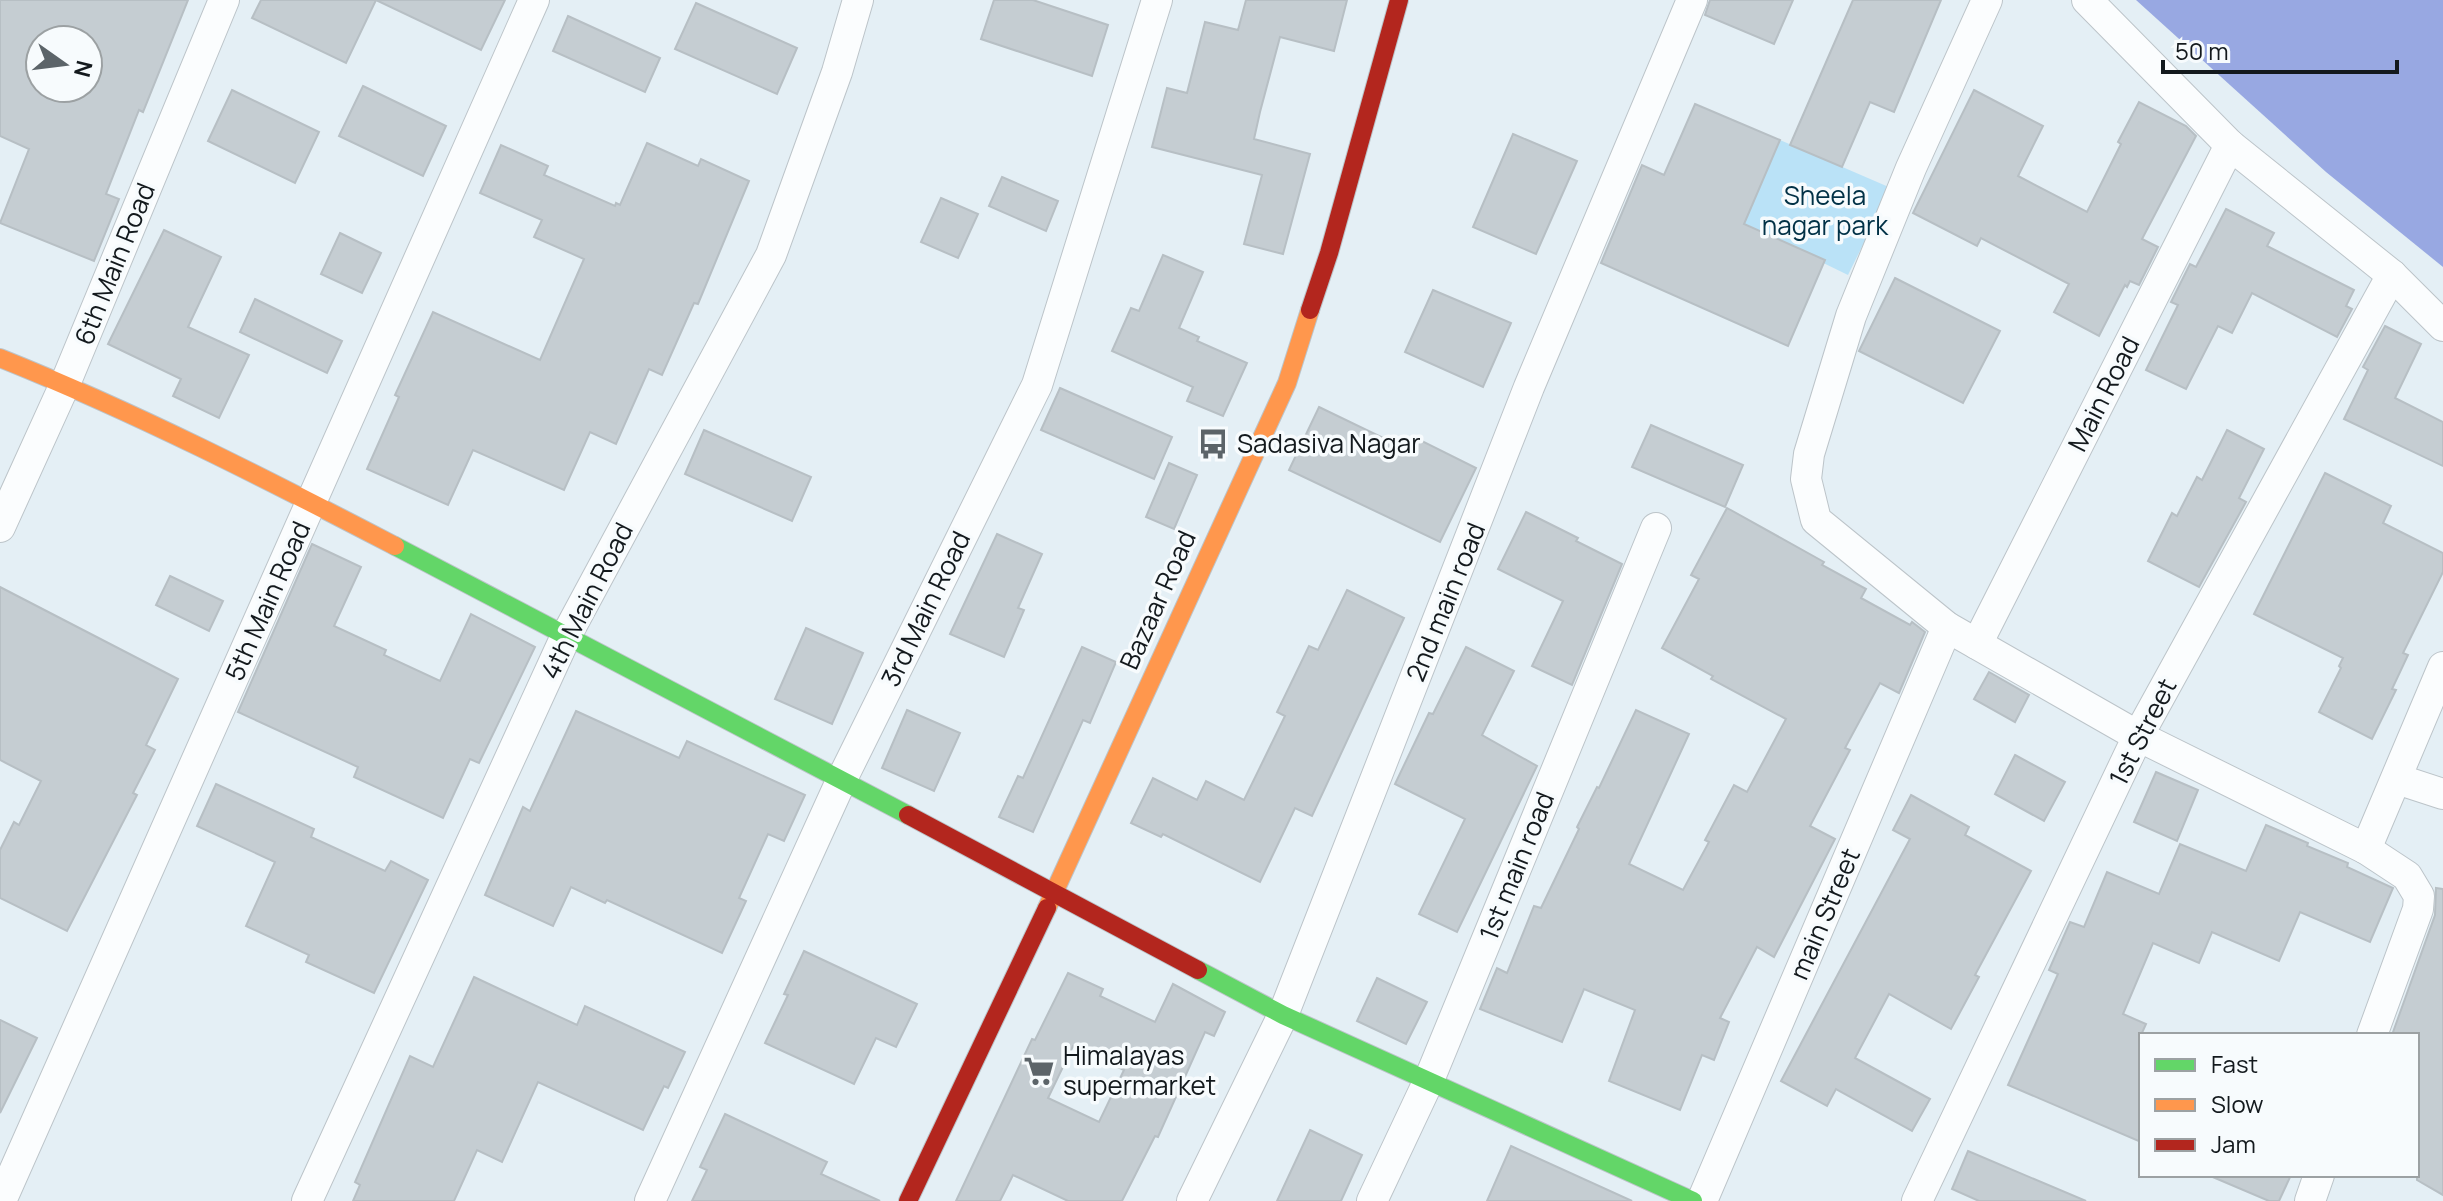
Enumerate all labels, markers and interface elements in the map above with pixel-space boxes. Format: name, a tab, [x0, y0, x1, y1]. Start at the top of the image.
north arrow	[24, 24, 104, 104]
scale bar	[2163, 24, 2397, 74]
text: 50 m	[2175, 34, 2229, 67]
text: N	[67, 58, 100, 80]
street label: 6th Main Road	[65, 177, 163, 350]
park label: Sheela nagar park	[1762, 177, 1889, 243]
street label: Main Road	[2059, 330, 2147, 457]
place label: Sadasiva Nagar	[1237, 425, 1421, 461]
bus stop icon: Sadasiva Nagar	[1196, 427, 1230, 461]
street label: 5th Main Road	[216, 515, 318, 686]
street label: 4th Main Road	[531, 516, 641, 685]
street label: 2nd main road	[1397, 517, 1493, 686]
street label: Bazaar Road	[1110, 524, 1204, 675]
street label: 3rd Main Road	[872, 525, 978, 692]
street label: 1st Street	[2100, 672, 2184, 791]
street label: 1st main road	[1470, 786, 1562, 945]
street label: main Street	[1780, 842, 1868, 985]
legend	[2139, 1033, 2419, 1177]
place label: Himalayas supermarket	[1063, 1037, 1216, 1103]
text: Fast	[2211, 1047, 2258, 1080]
supermarket icon: Himalayas supermarket	[1022, 1054, 1056, 1088]
text: Slow	[2211, 1087, 2264, 1120]
text: Jam	[2211, 1127, 2256, 1160]

